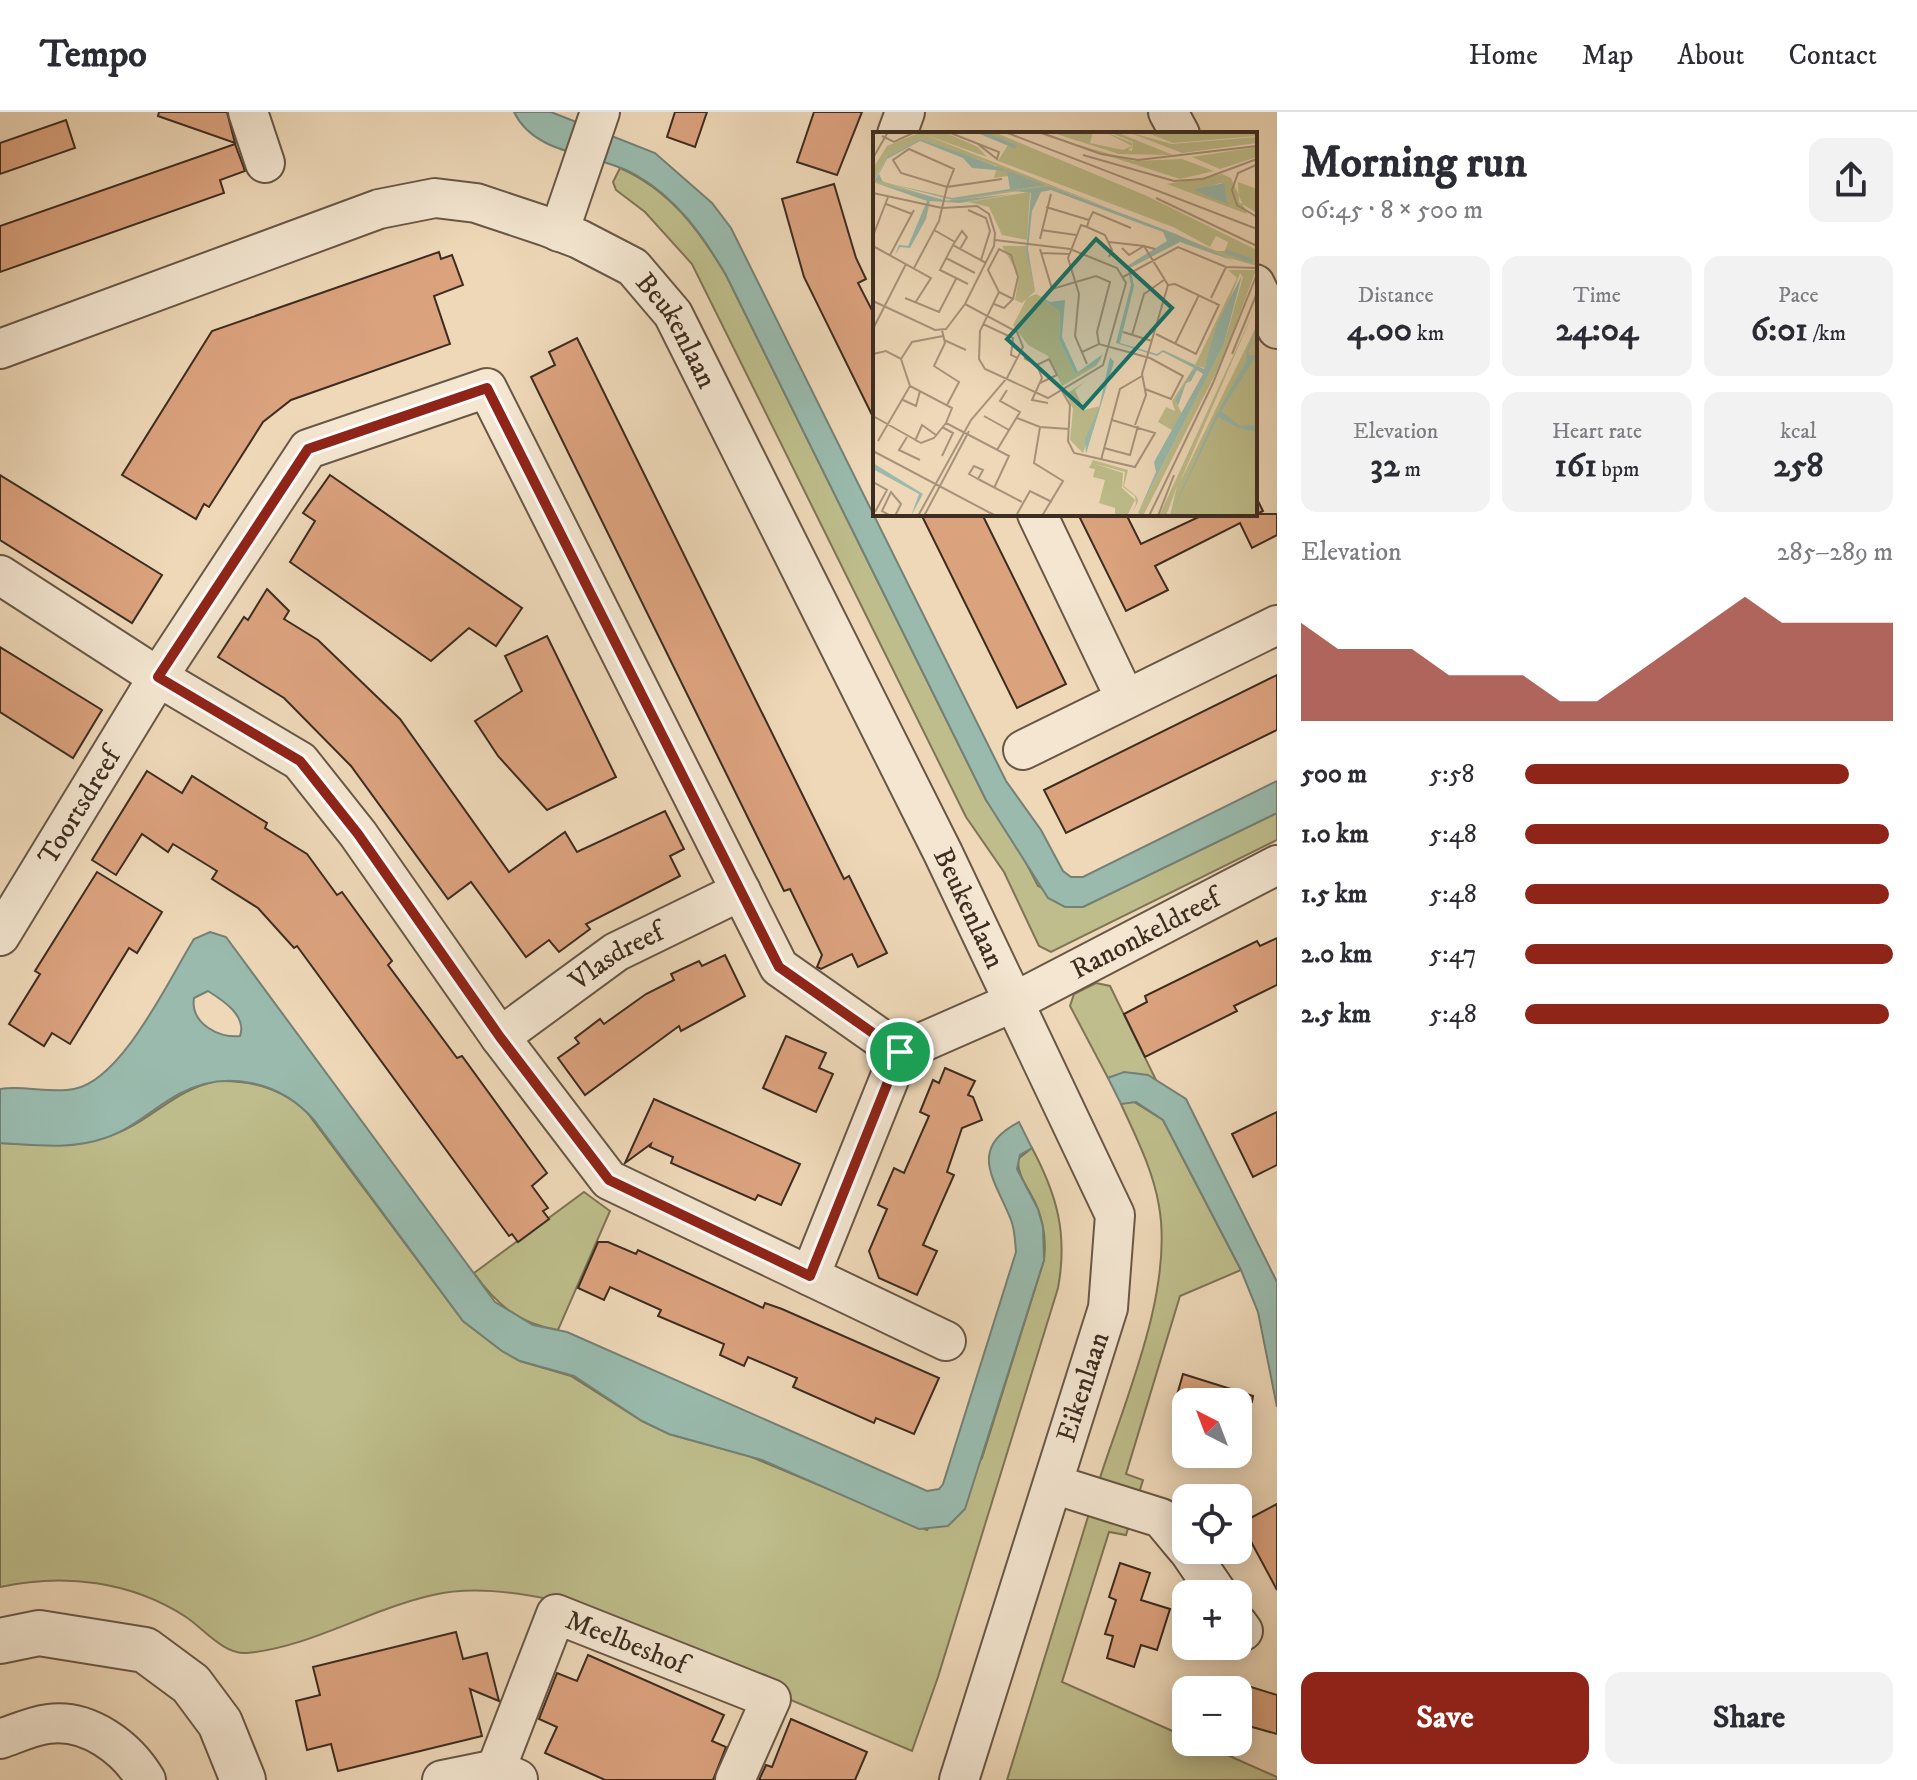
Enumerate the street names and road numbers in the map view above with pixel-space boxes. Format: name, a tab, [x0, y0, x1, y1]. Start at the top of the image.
street label: Beukenlaan	[628, 265, 725, 394]
street label: Toortsdreef	[30, 738, 130, 871]
street label: Beukenlaan	[926, 842, 1013, 975]
street label: Ranonkeldreef	[1065, 878, 1230, 987]
street label: Vlasdreef	[561, 912, 673, 999]
street label: Eikenlaan	[1049, 1327, 1117, 1446]
street label: Meelbeshof	[561, 1602, 696, 1683]

